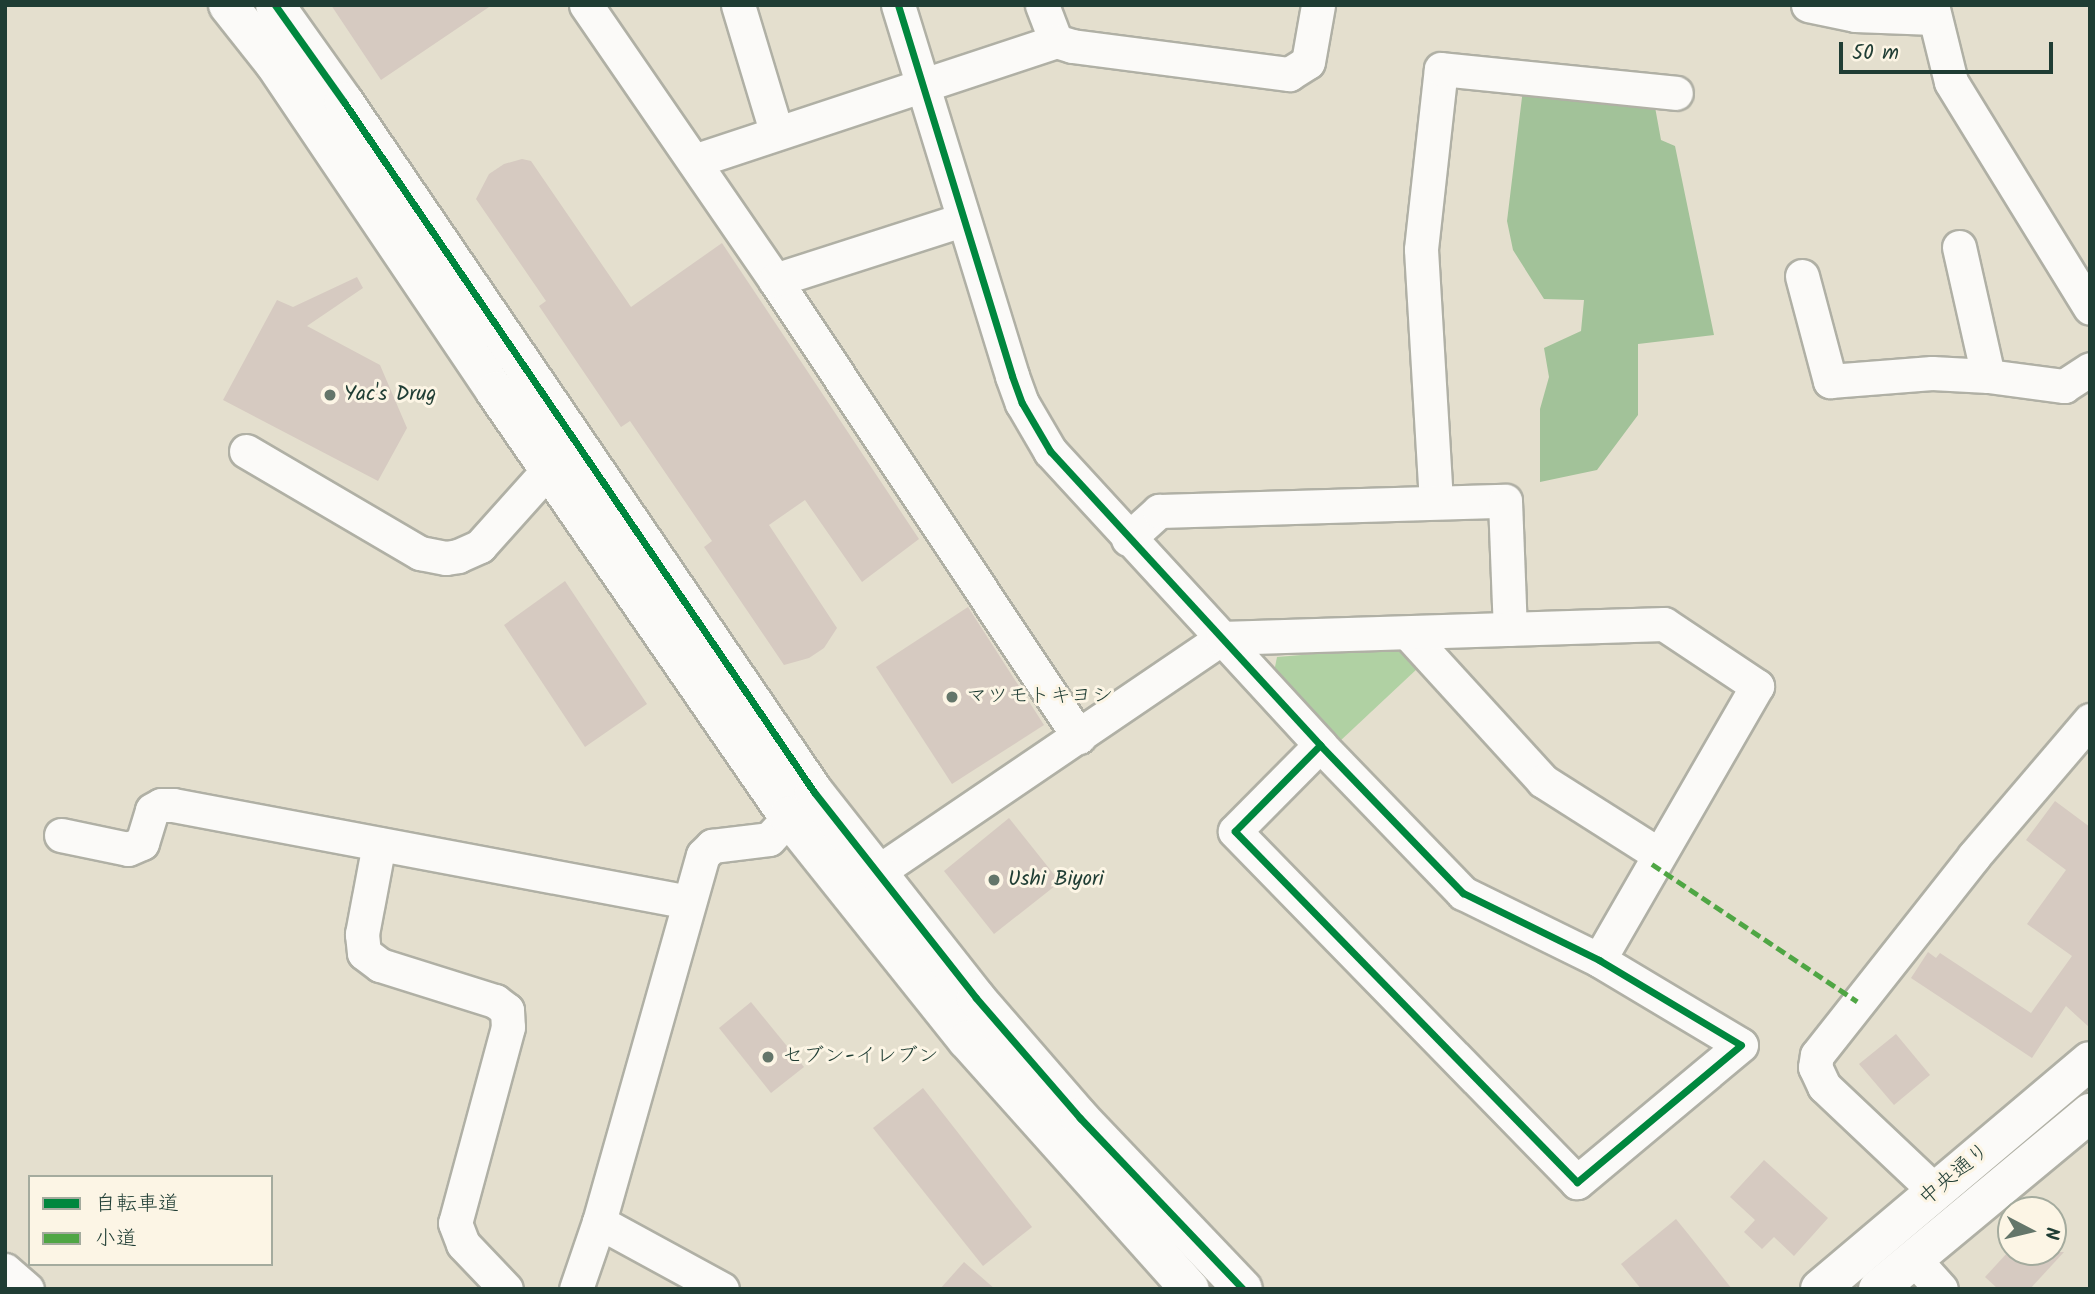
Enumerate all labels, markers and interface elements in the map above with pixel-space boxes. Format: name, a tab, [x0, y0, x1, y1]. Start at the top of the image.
scale bar	[1843, 28, 2056, 72]
text: 50 m	[1852, 37, 1899, 70]
place label: Yac's Drug	[344, 382, 436, 408]
marker: Yac's Drug	[322, 387, 338, 403]
place label: マツモトキヨシ	[966, 684, 1113, 710]
marker: マツモトキヨシ	[944, 689, 960, 705]
place label: Ushi Biyori	[1008, 867, 1104, 893]
marker: Ushi Biyori	[986, 872, 1002, 888]
place label: セブン-イレブン	[782, 1044, 939, 1070]
marker: セブン-イレブン	[760, 1049, 776, 1065]
street label: 中央通り	[1915, 1138, 1995, 1212]
legend	[28, 1175, 273, 1266]
text: 自転車道	[95, 1188, 179, 1221]
north arrow	[1997, 1196, 2067, 1266]
text: 小道	[95, 1223, 137, 1256]
text: N	[2035, 1226, 2066, 1241]

